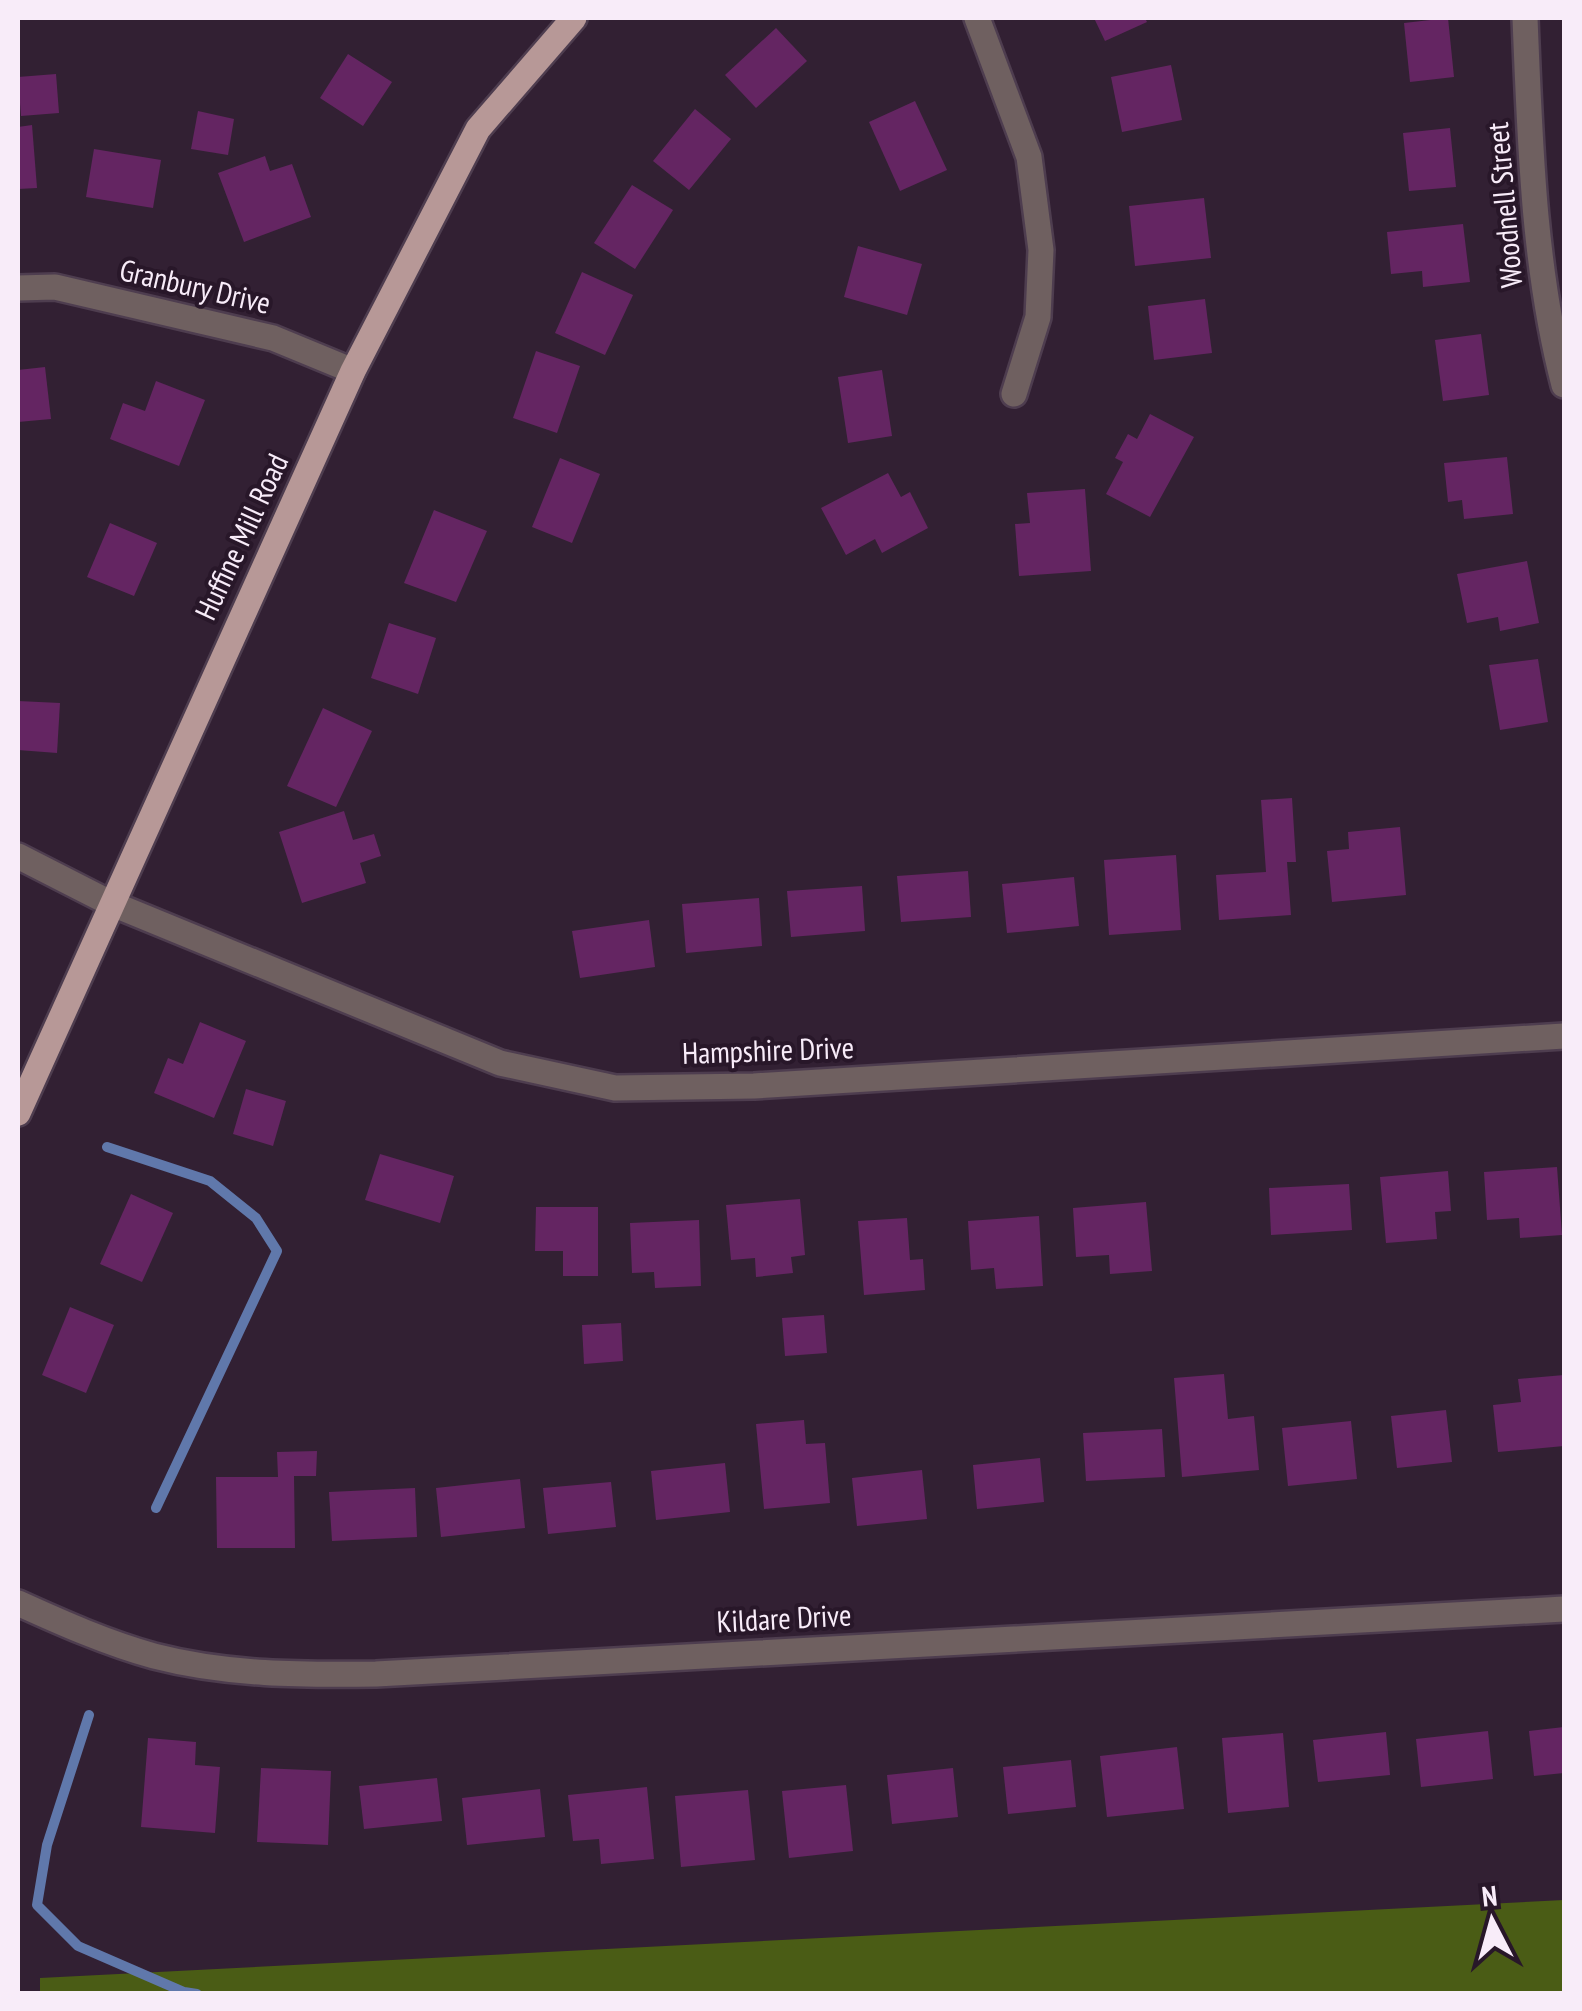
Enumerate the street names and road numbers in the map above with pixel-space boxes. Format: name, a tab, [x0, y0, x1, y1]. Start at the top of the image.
street label: Woodnell Street	[1477, 120, 1530, 290]
street label: Granbury Drive	[116, 249, 275, 322]
street label: Huffine Mill Road	[185, 447, 296, 626]
street label: Hampshire Drive	[681, 1027, 855, 1072]
street label: Kildare Drive	[716, 1595, 852, 1641]

